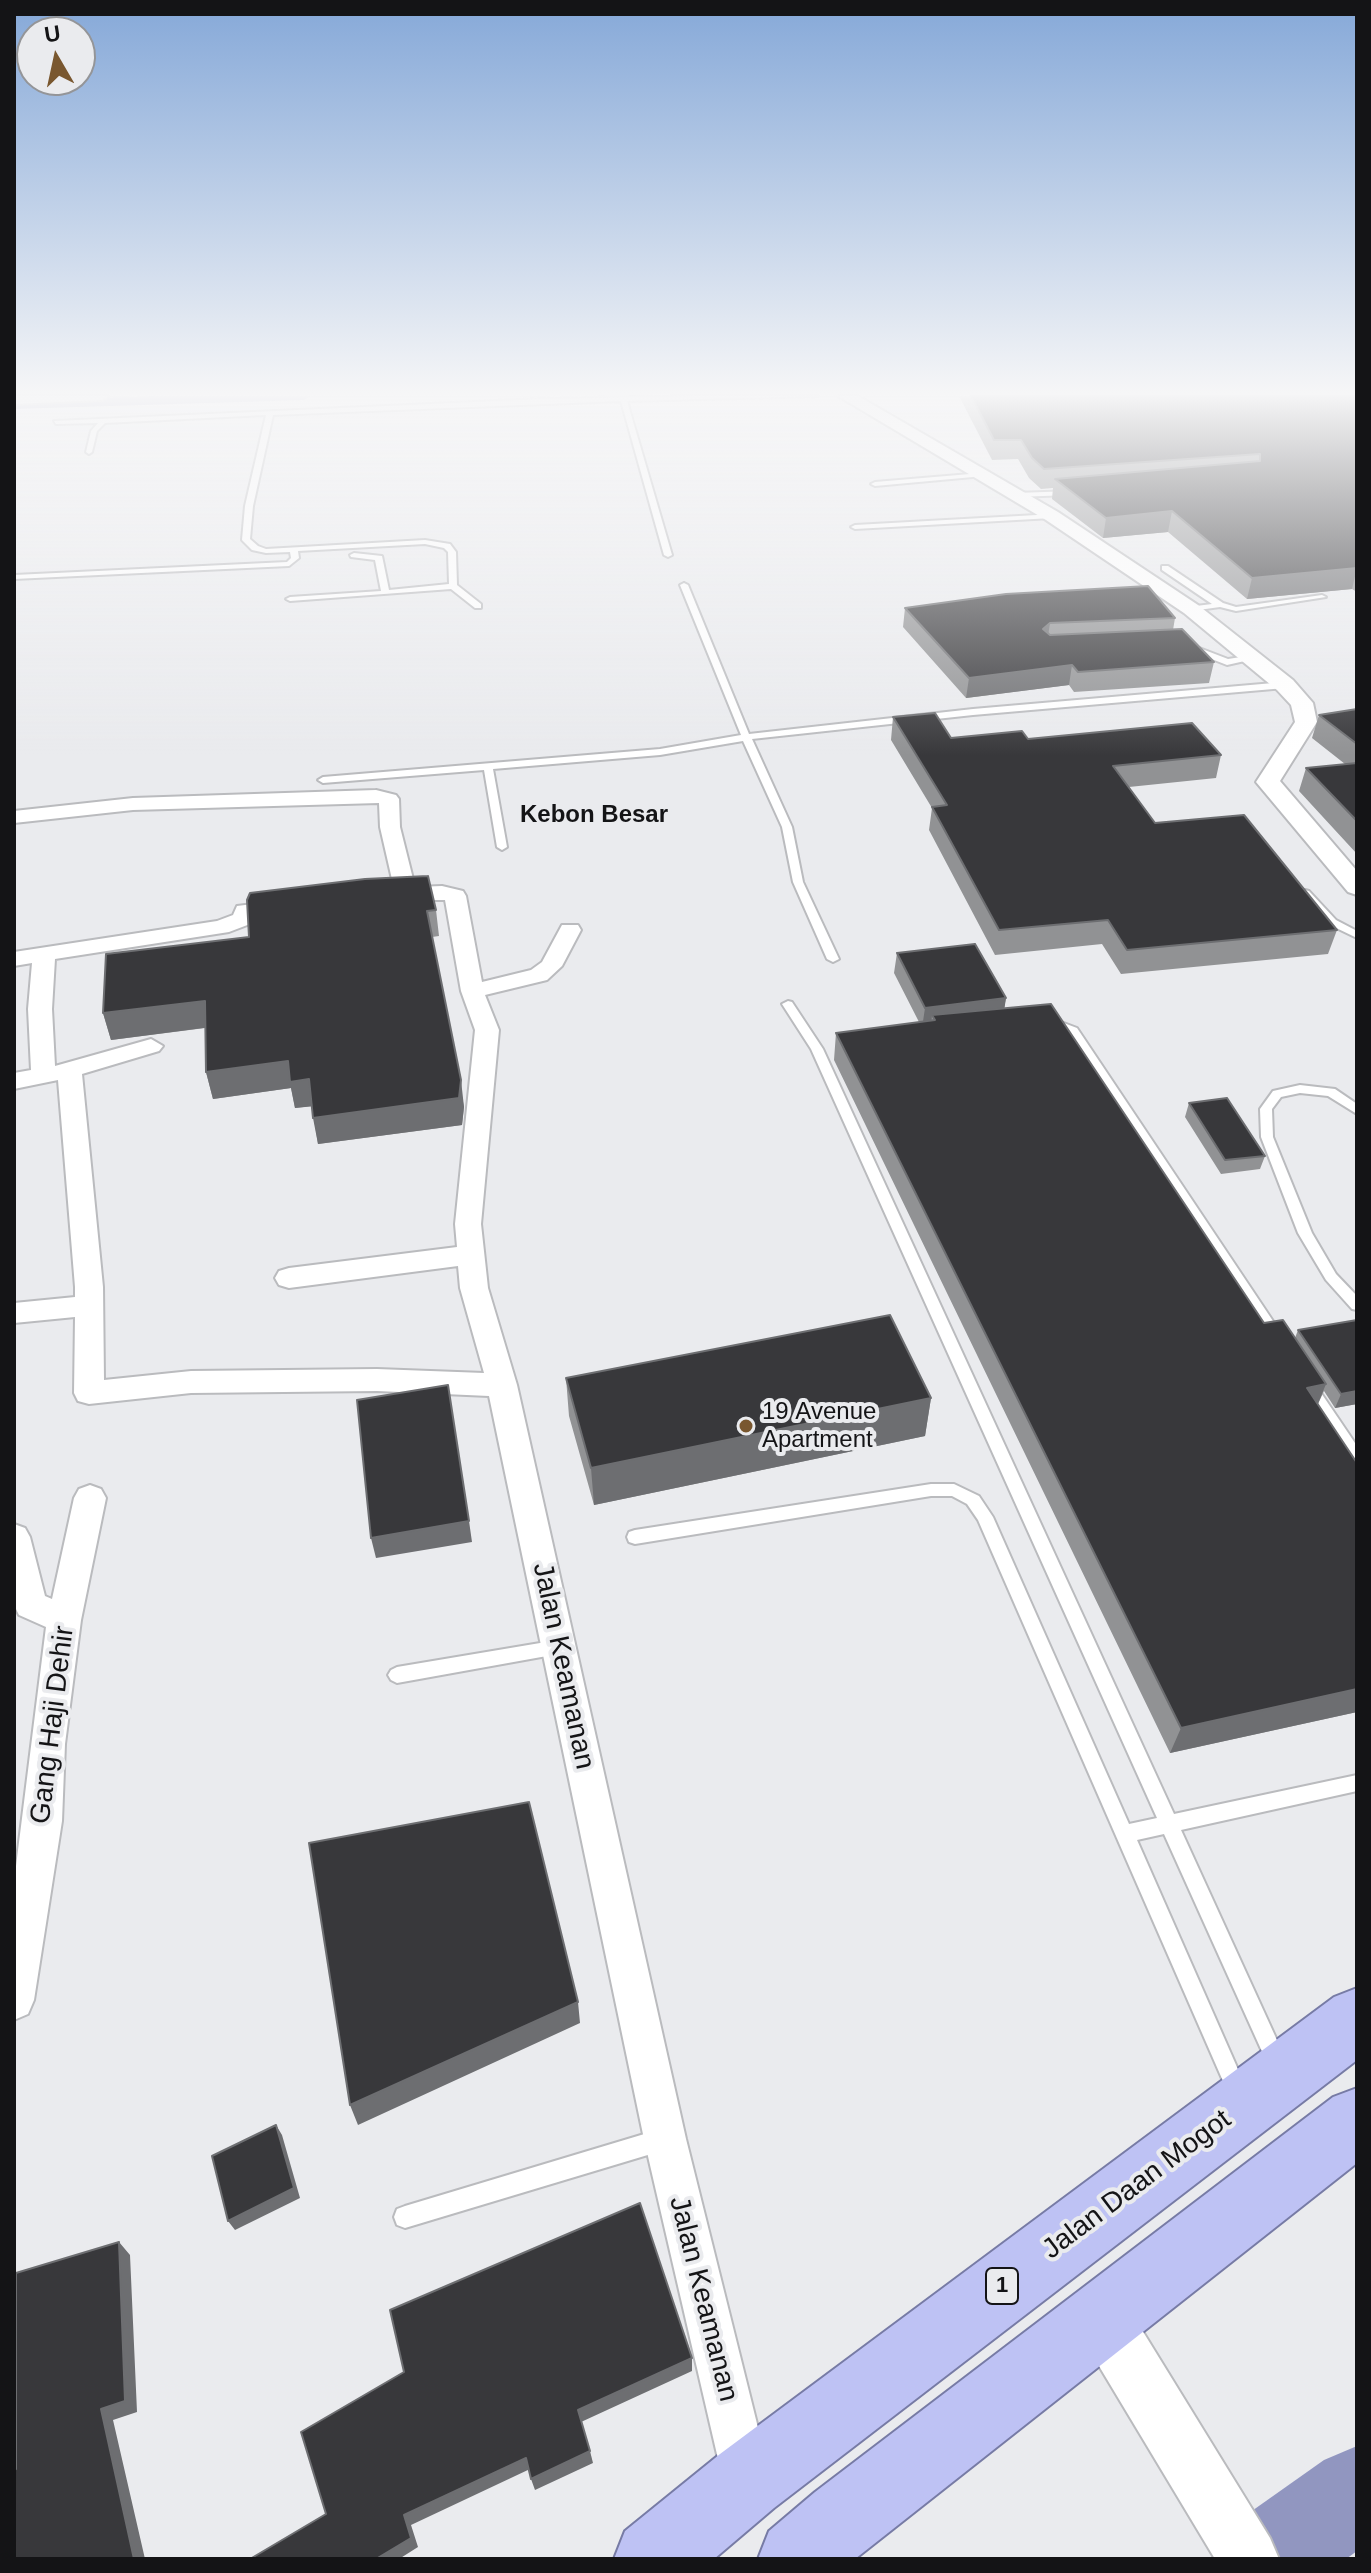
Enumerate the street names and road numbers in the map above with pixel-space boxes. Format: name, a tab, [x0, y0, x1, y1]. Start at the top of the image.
street label: Jalan Keamanan	[525, 1560, 601, 1772]
street label: Gang Haji Dehir	[24, 1624, 82, 1826]
street label: Jalan Daan Mogot	[1036, 2103, 1238, 2267]
street label: Jalan Keamanan	[661, 2193, 745, 2405]
road number: 1	[986, 2268, 1018, 2304]

